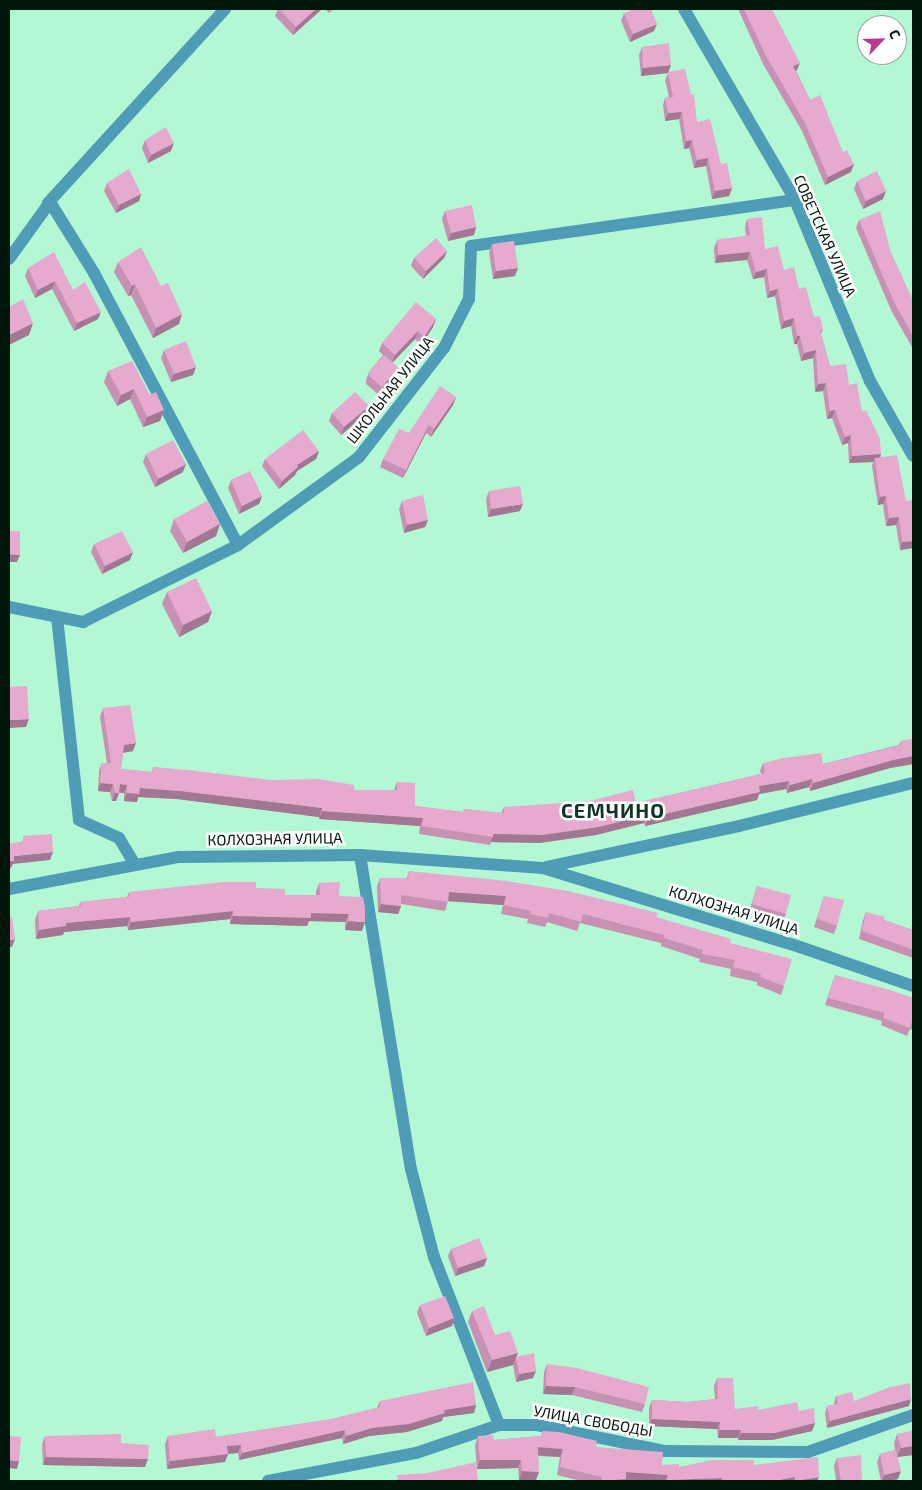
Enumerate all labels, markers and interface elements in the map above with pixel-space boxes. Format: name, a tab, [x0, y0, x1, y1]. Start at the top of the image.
north arrow	[857, 15, 907, 65]
text: С	[886, 27, 905, 41]
street label: СОВЕТСКАЯ УЛИЦА	[790, 172, 860, 300]
street label: ШКОЛЬНАЯ УЛИЦА	[343, 333, 437, 447]
district label: СЕМЧИНО	[560, 798, 666, 822]
street label: КОЛХОЗНАЯ УЛИЦА	[207, 829, 343, 849]
street label: КОЛХОЗНАЯ УЛИЦА	[667, 882, 801, 938]
street label: УЛИЦА СВОБОДЫ	[532, 1402, 654, 1440]

